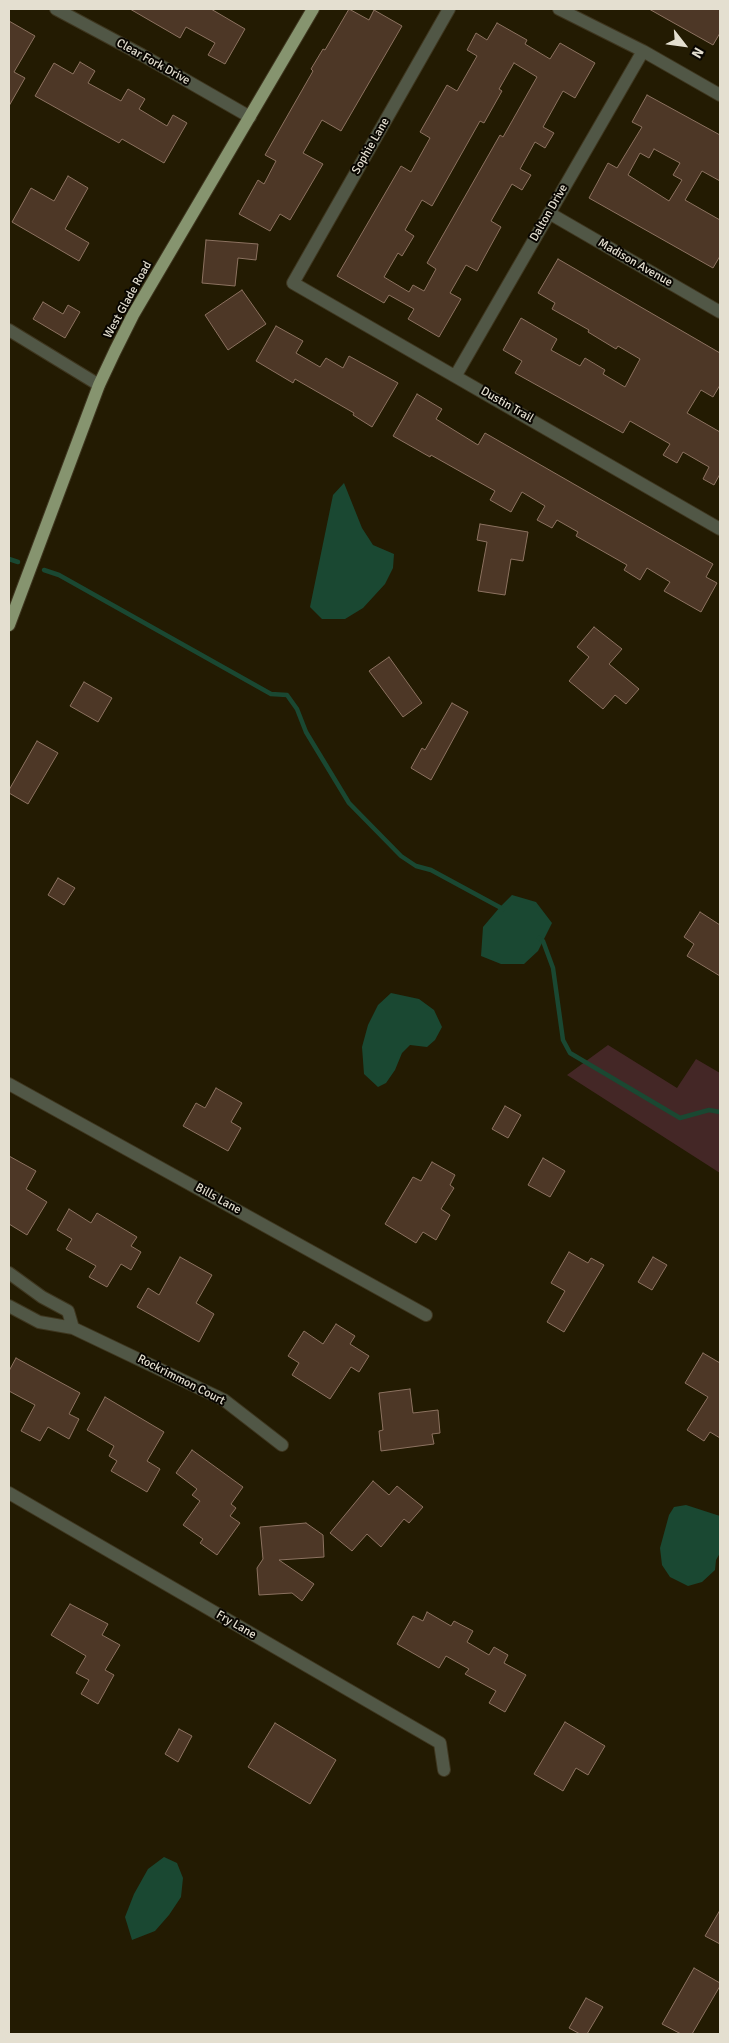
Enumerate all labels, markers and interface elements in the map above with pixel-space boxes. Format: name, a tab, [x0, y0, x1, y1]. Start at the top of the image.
north arrow	[659, 20, 709, 70]
street label: Clear Fork Drive	[114, 36, 192, 88]
text: N	[688, 44, 707, 61]
street label: Sophie Lane	[349, 115, 393, 177]
street label: Dalton Drive	[527, 182, 571, 244]
street label: Madison Avenue	[595, 236, 675, 290]
street label: West Glade Road	[101, 259, 155, 341]
street label: Dustin Trail	[478, 384, 536, 426]
street label: Bills Lane	[193, 1181, 243, 1217]
street label: Rockrimmon Court	[135, 1352, 227, 1408]
street label: Fry Lane	[213, 1608, 259, 1642]

